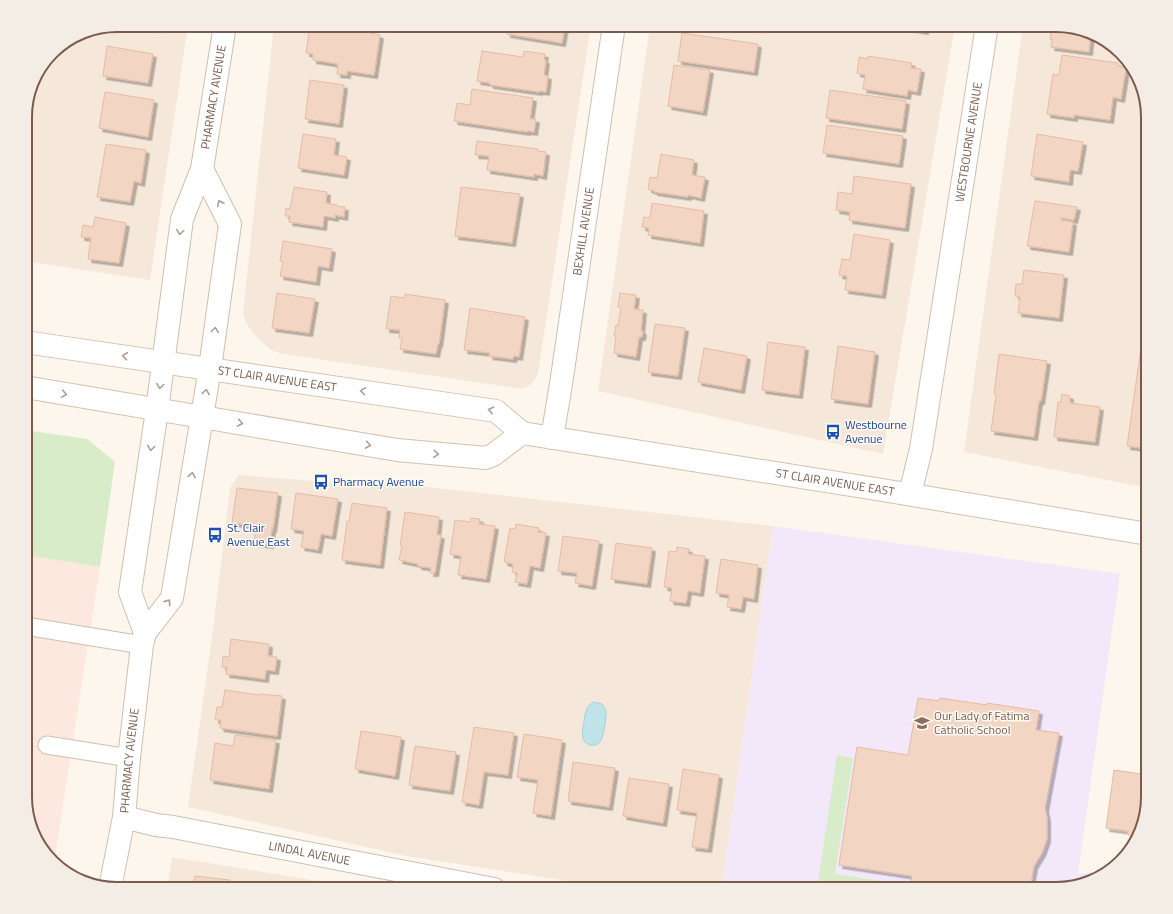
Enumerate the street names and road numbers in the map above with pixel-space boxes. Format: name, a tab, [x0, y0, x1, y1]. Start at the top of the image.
street label: PHARMACY AVENUE	[195, 43, 231, 151]
street label: WESTBOURNE AVENUE	[950, 80, 987, 203]
street label: BEXHILL AVENUE	[567, 186, 599, 277]
street label: ST CLAIR AVENUE EAST	[217, 360, 339, 397]
street label: ST CLAIR AVENUE EAST	[774, 463, 897, 501]
street label: PHARMACY AVENUE	[114, 707, 144, 814]
street label: LINDAL AVENUE	[267, 836, 352, 870]

